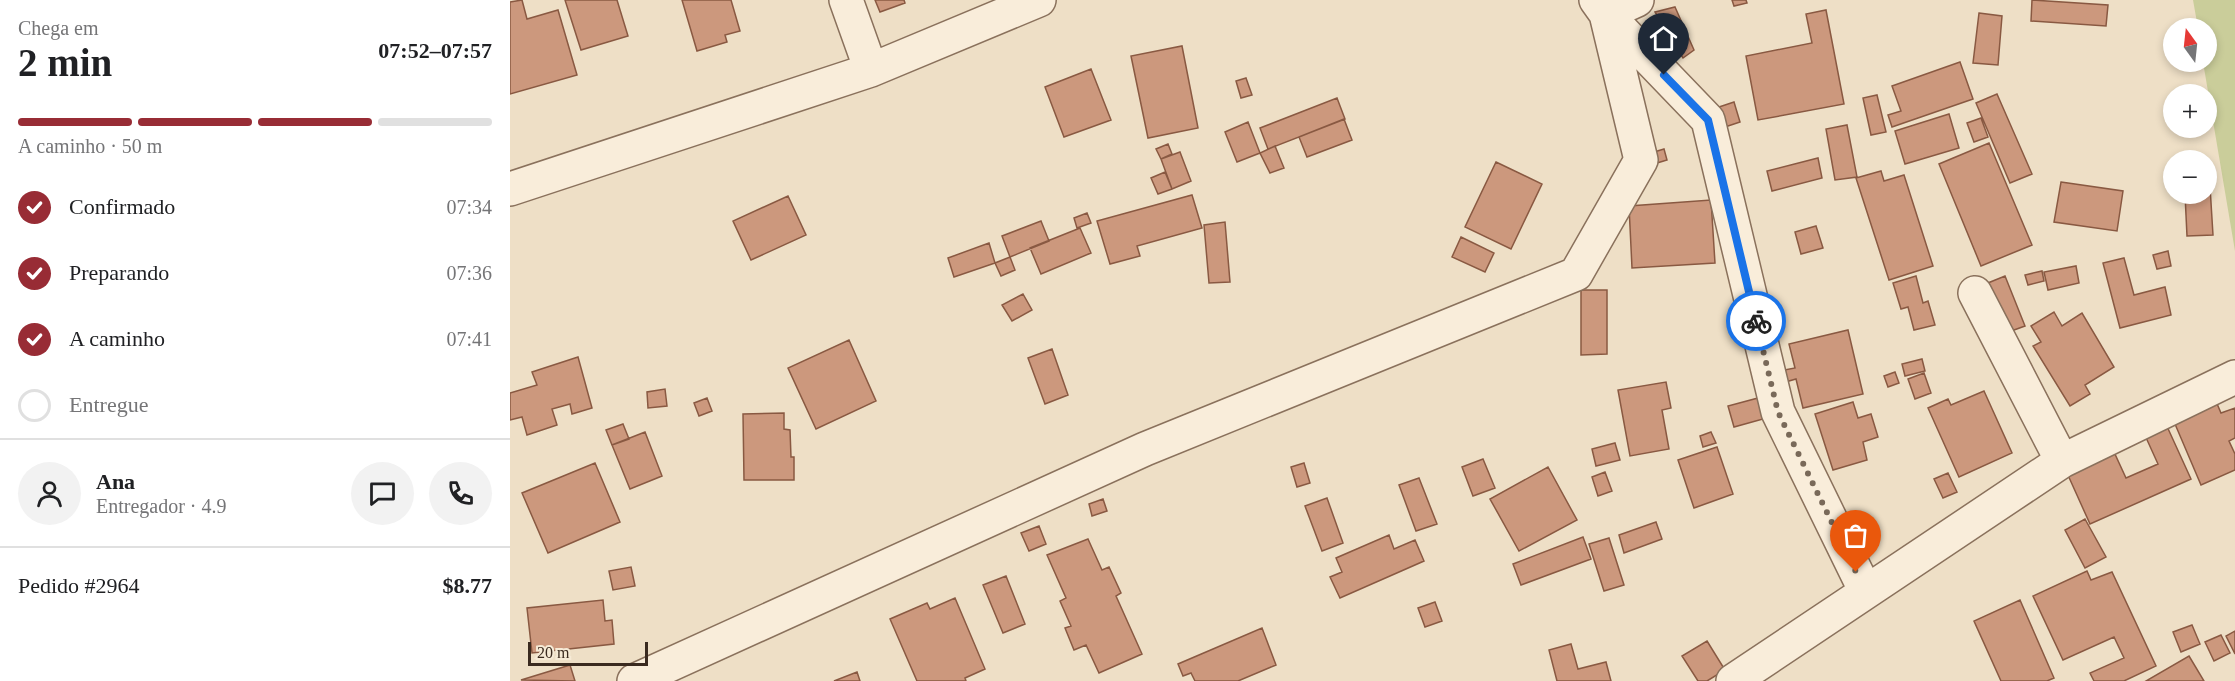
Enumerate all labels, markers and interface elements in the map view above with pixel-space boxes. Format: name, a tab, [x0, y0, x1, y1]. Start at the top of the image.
pin	[1638, 13, 1689, 75]
text: Chega em	[18, 17, 99, 39]
north arrow	[2163, 18, 2217, 72]
map controls	[2163, 18, 2217, 204]
icon: home	[1647, 22, 1680, 55]
text: 07:52–07:57	[378, 38, 492, 63]
text: 2 min	[18, 41, 112, 84]
button: +	[2163, 84, 2217, 138]
text: A caminho · 50 m	[18, 135, 162, 157]
button: −	[2163, 150, 2217, 204]
icon: check	[18, 191, 51, 224]
text: Confirmado	[69, 194, 175, 219]
text: 07:34	[446, 196, 492, 218]
icon: check	[18, 257, 51, 290]
text: Preparando	[69, 260, 169, 285]
text: 07:36	[446, 262, 492, 284]
courier	[1726, 291, 1786, 351]
icon: bike	[1740, 305, 1773, 338]
icon: check	[18, 323, 51, 356]
text: A caminho	[69, 326, 165, 351]
text: 07:41	[446, 328, 492, 350]
text: Entregue	[69, 392, 148, 417]
button: person	[18, 462, 81, 525]
button: chat	[351, 462, 414, 525]
button: phone	[429, 462, 492, 525]
text: Ana	[96, 469, 135, 494]
text: Entregador · 4.9	[96, 495, 227, 517]
pin	[1830, 510, 1881, 572]
icon: bag	[1839, 519, 1872, 552]
text: Pedido #2964	[18, 573, 140, 598]
text: $8.77	[443, 573, 492, 598]
scale bar	[528, 639, 648, 666]
text: 20 m	[537, 644, 569, 661]

